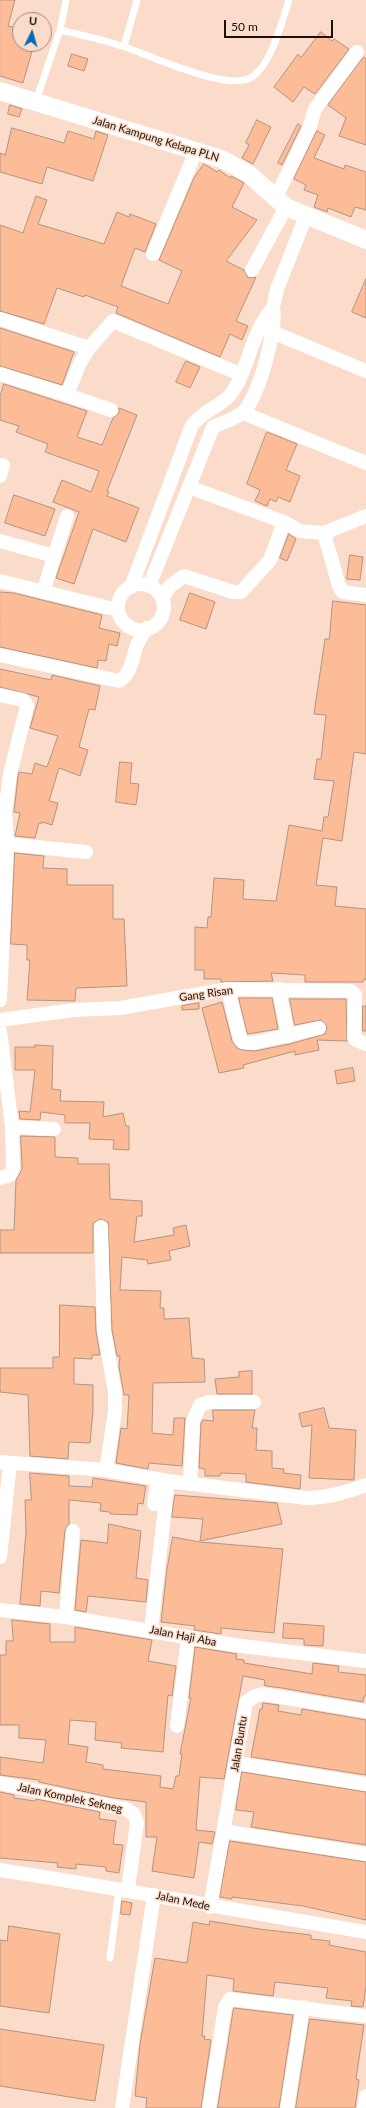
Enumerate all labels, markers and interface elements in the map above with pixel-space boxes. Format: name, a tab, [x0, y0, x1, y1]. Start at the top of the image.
north arrow	[12, 12, 52, 52]
scale bar	[226, 12, 335, 38]
text: U	[28, 14, 38, 27]
text: 50 m	[231, 19, 258, 34]
street label: Jalan Kampung Kelapa PLN	[91, 113, 221, 165]
street label: Gang Risan	[178, 984, 234, 1004]
street label: Jalan Haji Aba	[148, 1623, 218, 1649]
street label: Jalan Buntu	[228, 1715, 250, 1773]
street label: Jalan Komplek Sekneg	[16, 1780, 124, 1816]
street label: Jalan Mede	[155, 1889, 211, 1913]

